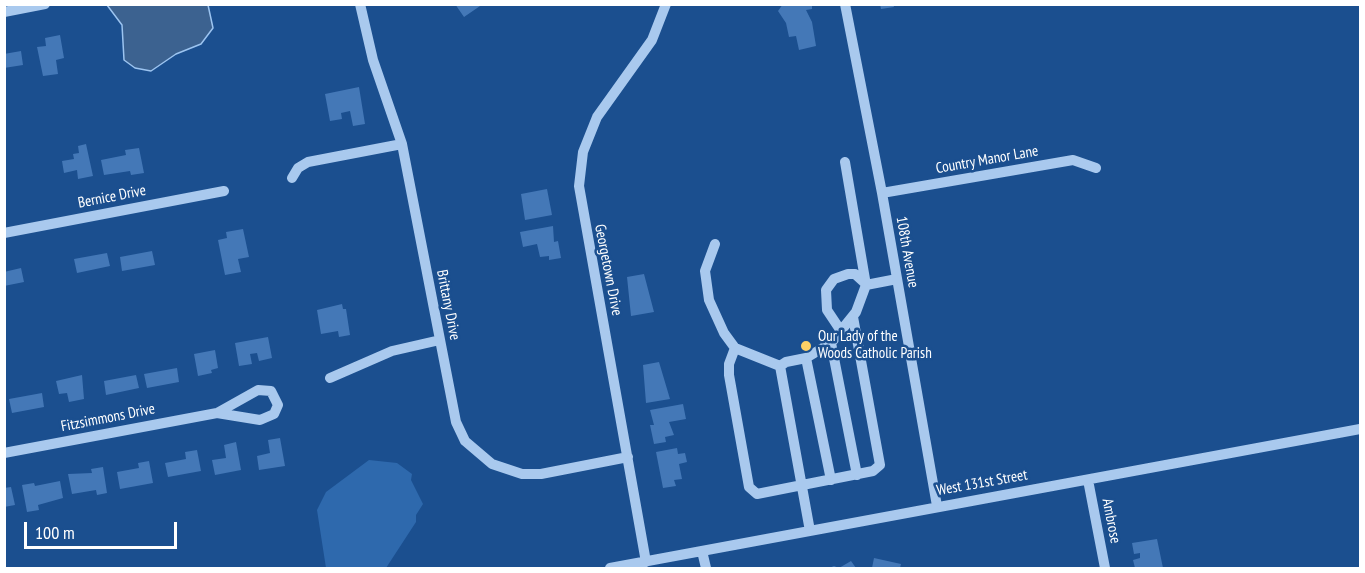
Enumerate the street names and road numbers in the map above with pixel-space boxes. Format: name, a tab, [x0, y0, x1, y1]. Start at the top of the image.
street label: Country Manor Lane	[934, 142, 1040, 178]
street label: Bernice Drive	[76, 182, 148, 212]
street label: 108th Avenue	[892, 215, 922, 289]
street label: Georgetown Drive	[590, 223, 626, 317]
street label: Brittany Drive	[432, 268, 464, 342]
street label: Fitzsimmons Drive	[59, 400, 157, 436]
street label: West 131st Street	[935, 466, 1029, 500]
street label: Ambrose	[1098, 497, 1124, 545]

